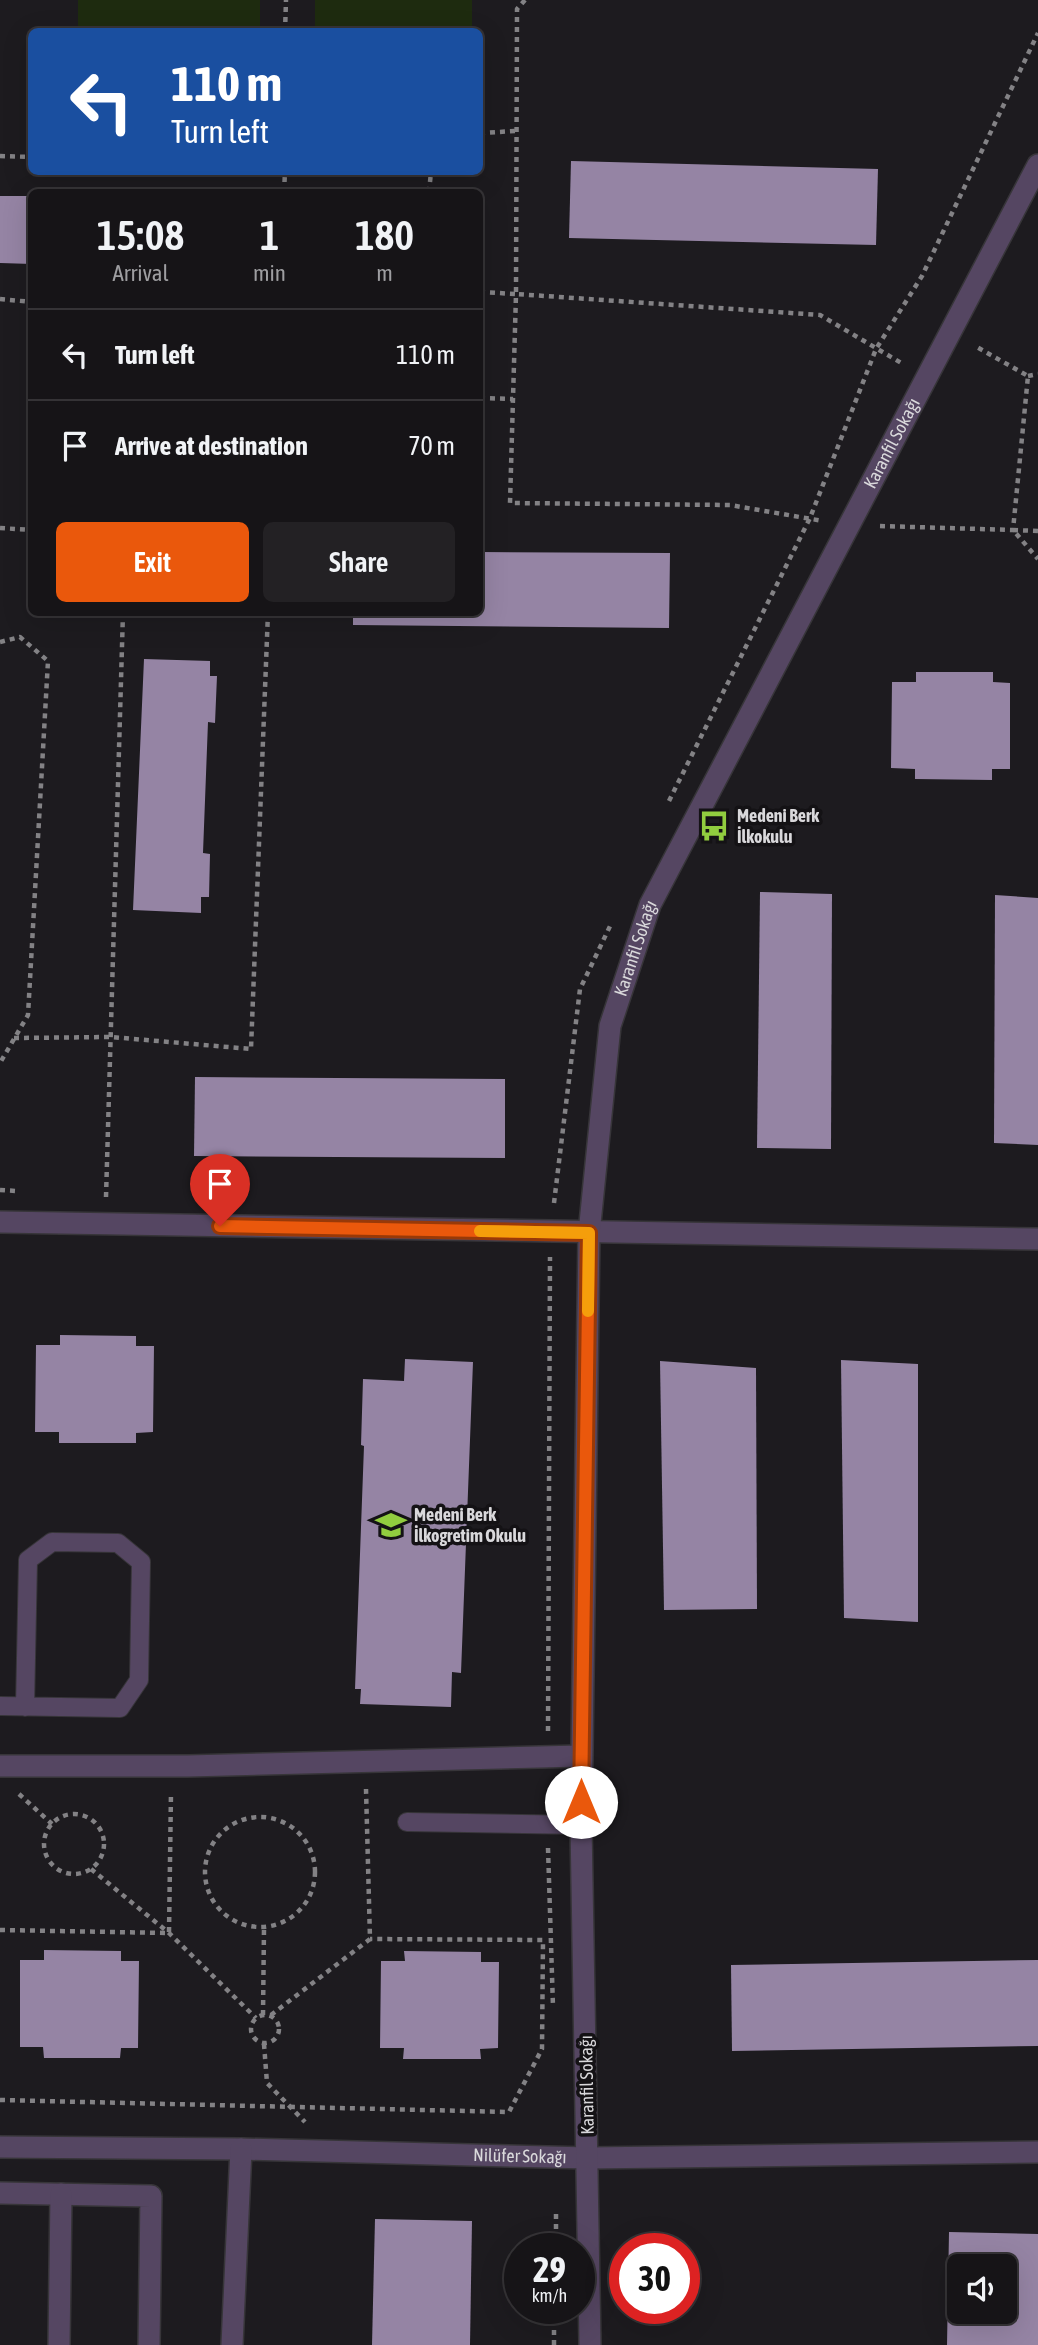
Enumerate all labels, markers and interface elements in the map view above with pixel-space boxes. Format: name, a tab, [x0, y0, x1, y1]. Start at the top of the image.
text: 110 m	[171, 55, 282, 111]
icon: left	[56, 56, 147, 147]
text: Turn left	[171, 113, 269, 150]
text: 15:08	[97, 211, 184, 259]
text: 1	[260, 211, 279, 259]
text: 180	[355, 211, 414, 259]
text: Arrival	[112, 260, 169, 286]
text: min	[253, 260, 286, 286]
text: m	[376, 260, 393, 286]
icon: left	[56, 336, 94, 374]
text: Turn left	[115, 340, 195, 370]
text: 110 m	[396, 340, 455, 370]
street label: Karanfil Sokağı	[859, 394, 924, 492]
icon: arrive	[56, 427, 94, 465]
text: Arrive at destination	[115, 431, 308, 461]
text: 70 m	[408, 431, 455, 461]
button: Exit	[56, 522, 249, 602]
button: Share	[263, 522, 455, 602]
place label: Medeni Berk İlkokulu	[737, 805, 820, 847]
bus stop icon: Medeni Berk İlkokulu	[697, 809, 731, 843]
street label: Karanfil Sokağı	[610, 896, 661, 999]
pin	[190, 1154, 250, 1226]
icon: arrive	[201, 1165, 239, 1203]
place label: Medeni Berk İlkogretim Okulu	[414, 1504, 526, 1546]
school or university icon: Medeni Berk İlkogretim Okulu	[374, 1508, 408, 1542]
position arrow	[544, 1765, 618, 1839]
street label: Karanfil Sokağı	[575, 2035, 598, 2135]
street label: Nilüfer Sokağı	[473, 2144, 567, 2167]
speed limit sign: 30	[609, 2233, 700, 2324]
text: 29	[533, 2249, 566, 2289]
map controls	[947, 2254, 1017, 2324]
button: sound	[947, 2254, 1017, 2324]
text: km/h	[532, 2285, 567, 2306]

